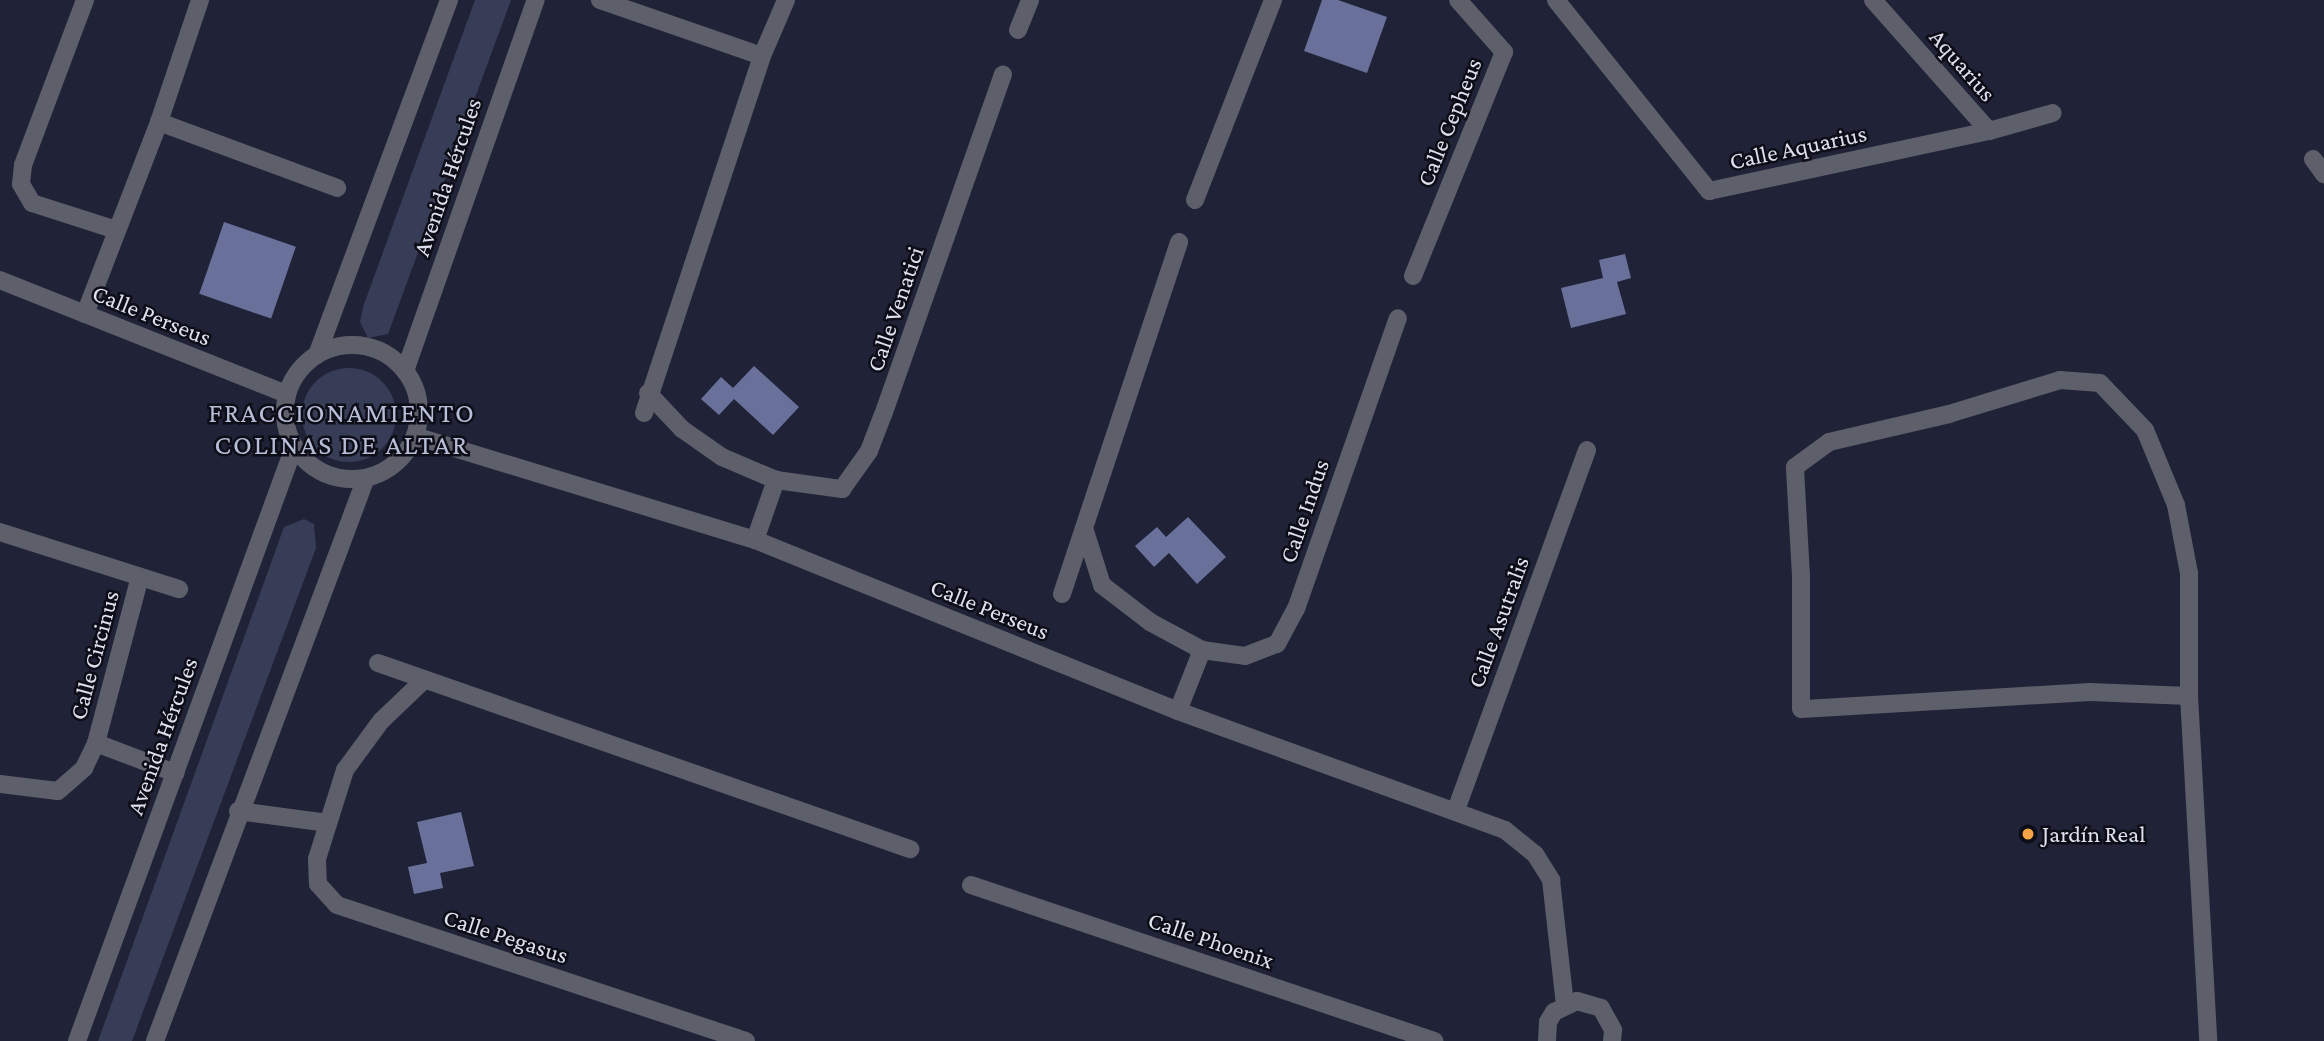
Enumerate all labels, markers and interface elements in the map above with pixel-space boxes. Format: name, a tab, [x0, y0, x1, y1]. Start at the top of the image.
street label: Aquarius	[1924, 23, 2002, 107]
street label: Calle Cepheus	[1410, 54, 1488, 190]
street label: Avenida Hércules	[406, 94, 488, 260]
street label: Calle Aquarius	[1727, 118, 1869, 176]
street label: Calle Venatici	[860, 243, 930, 375]
street label: Calle Perseus	[88, 278, 216, 352]
district label: FRACCIONAMIENTO COLINAS DE ALTAR	[210, 396, 474, 462]
street label: Calle Indus	[1273, 455, 1335, 567]
street label: Calle Asutralis	[1461, 552, 1535, 692]
street label: Calle Perseus	[926, 572, 1054, 646]
street label: Calle Circinus	[63, 587, 125, 723]
street label: Avenida Hércules	[120, 653, 204, 819]
place label: Jardín Real	[2042, 820, 2146, 848]
marker: Jardín Real	[2020, 826, 2036, 842]
street label: Calle Pegasus	[440, 902, 572, 970]
street label: Calle Phoenix	[1145, 905, 1277, 975]

